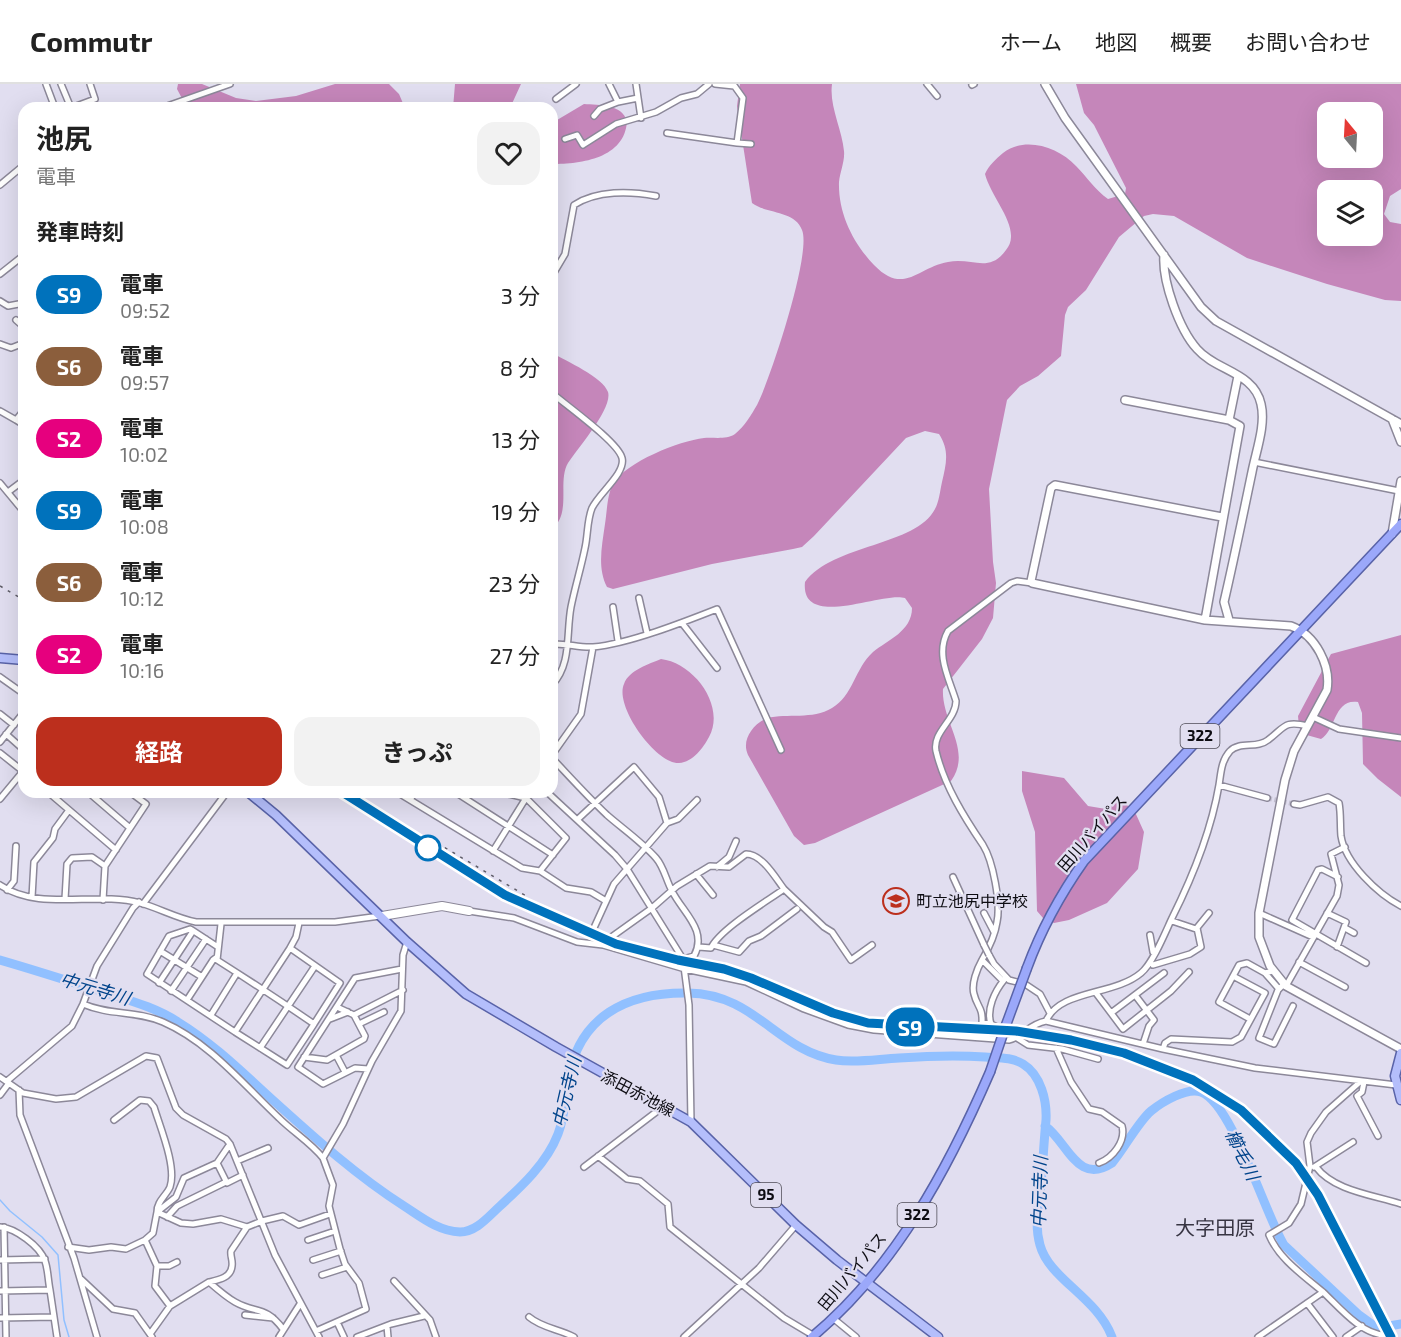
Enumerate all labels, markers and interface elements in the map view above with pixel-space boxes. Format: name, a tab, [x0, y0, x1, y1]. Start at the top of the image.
text: Commutr	[30, 24, 152, 58]
text: ホーム	[1000, 29, 1062, 54]
text: 地図	[1095, 29, 1137, 54]
text: 概要	[1170, 29, 1212, 54]
text: お問い合わせ	[1245, 29, 1371, 54]
north arrow	[1317, 102, 1383, 168]
map controls	[1317, 102, 1383, 246]
text: 池尻	[36, 121, 92, 155]
button: heart	[477, 122, 540, 185]
text: 電車	[36, 164, 76, 188]
button: layers	[1317, 180, 1383, 246]
text: 発車時刻	[36, 218, 124, 244]
text: 電車	[120, 270, 164, 296]
text: S9	[57, 282, 81, 307]
text: 3 分	[501, 282, 540, 308]
text: 09:52	[120, 298, 170, 322]
text: 電車	[120, 342, 164, 368]
text: S6	[57, 354, 81, 379]
text: 8 分	[500, 354, 540, 380]
text: 09:57	[120, 370, 169, 394]
text: 電車	[120, 414, 164, 440]
text: S2	[57, 426, 81, 451]
text: 13 分	[492, 426, 540, 452]
text: 10:02	[120, 442, 168, 466]
text: 電車	[120, 486, 164, 512]
text: S9	[57, 498, 81, 523]
text: 19 分	[492, 498, 540, 524]
text: 10:08	[120, 514, 169, 538]
text: 電車	[120, 558, 164, 584]
text: S6	[57, 570, 81, 595]
text: 23 分	[488, 570, 540, 596]
text: 10:12	[120, 586, 164, 610]
text: 電車	[120, 630, 164, 656]
text: S2	[57, 642, 81, 667]
text: 27 分	[489, 642, 540, 668]
text: 10:16	[120, 658, 164, 682]
button: 経路	[36, 717, 282, 786]
button: きっぷ	[294, 717, 540, 786]
road number: 322	[1180, 724, 1220, 748]
street label: 田川バイパス	[1053, 790, 1130, 875]
unlabelled marker	[415, 835, 441, 861]
school or university icon: 町立池尻中学校	[881, 886, 911, 916]
place label: 町立池尻中学校	[916, 891, 1028, 910]
water label: 中元寺川	[58, 967, 135, 1010]
line badge: S9	[883, 1008, 937, 1046]
text: S9	[898, 1015, 922, 1040]
water label: 中元寺川	[547, 1052, 585, 1129]
street label: 添田赤池線	[598, 1065, 678, 1120]
water label: 櫛毛川	[1221, 1125, 1265, 1185]
water label: 中元寺川	[1027, 1154, 1051, 1228]
road number: 95	[751, 1183, 781, 1207]
road number: 322	[898, 1203, 936, 1227]
district label: 大字田原	[1175, 1215, 1255, 1239]
street label: 田川バイパス	[814, 1228, 890, 1313]

